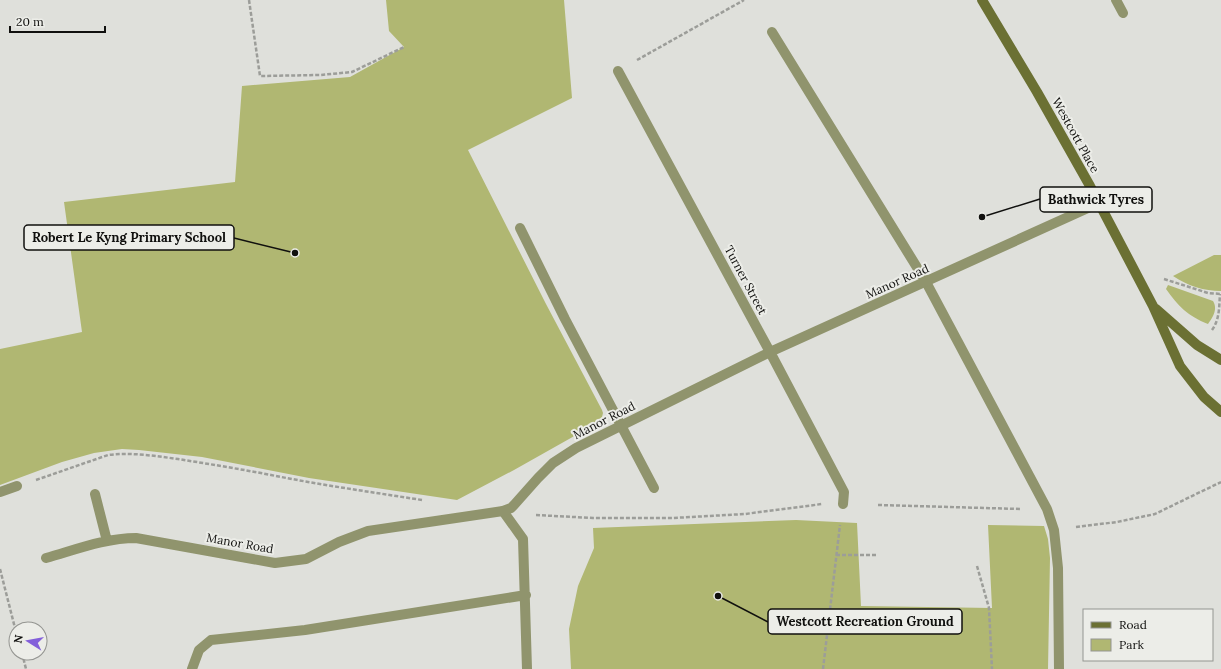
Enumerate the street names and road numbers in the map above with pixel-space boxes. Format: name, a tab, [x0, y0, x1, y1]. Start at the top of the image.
street label: Westcott Place	[1049, 95, 1103, 176]
street label: Turner Street	[722, 243, 771, 317]
street label: Manor Road	[863, 260, 931, 302]
street label: Manor Road	[570, 398, 638, 442]
street label: Manor Road	[205, 530, 275, 556]

